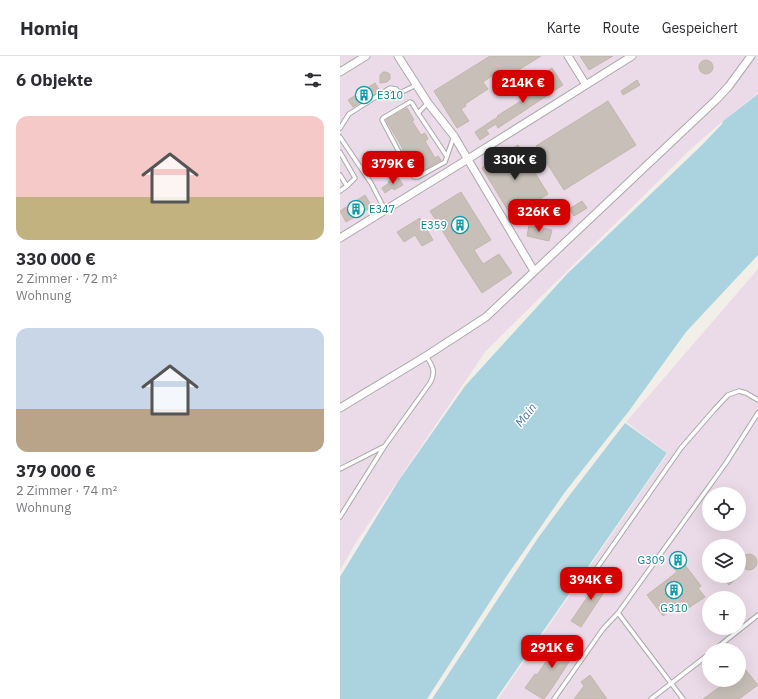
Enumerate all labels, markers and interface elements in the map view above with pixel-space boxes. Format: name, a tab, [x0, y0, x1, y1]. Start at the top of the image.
text: Homiq	[20, 16, 78, 40]
text: Karte	[547, 19, 581, 37]
text: Route	[603, 19, 640, 37]
text: Gespeichert	[662, 19, 738, 37]
text: 6 Objekte	[16, 69, 93, 91]
icon: filters	[302, 69, 324, 91]
pin: 214K €	[490, 70, 556, 104]
text: 214K €	[501, 74, 545, 91]
building icon: E310	[354, 85, 374, 105]
place label: E310	[377, 88, 403, 102]
icon: home	[134, 142, 206, 214]
pin: 330K €	[482, 147, 548, 181]
pin: 379K €	[360, 151, 426, 185]
text: 330K €	[493, 151, 537, 168]
text: 379K €	[371, 155, 415, 172]
building icon: E347	[346, 199, 366, 219]
pin: 326K €	[506, 199, 572, 233]
place label: E347	[369, 202, 395, 216]
text: 326K €	[517, 203, 561, 220]
building icon: E359	[450, 215, 470, 235]
place label: E359	[421, 218, 447, 232]
text: 330 000 €	[16, 248, 96, 270]
text: 2 Zimmer · 72 m²	[16, 270, 117, 287]
text: Wohnung	[16, 287, 71, 304]
icon: home	[134, 354, 206, 426]
water label: Main	[512, 400, 540, 430]
text: 379 000 €	[16, 460, 96, 482]
text: 2 Zimmer · 74 m²	[16, 482, 117, 499]
map controls	[702, 487, 746, 687]
button: locate	[702, 487, 746, 531]
text: Wohnung	[16, 499, 71, 516]
button: layers	[702, 539, 746, 583]
building icon: G309	[668, 550, 688, 570]
place label: G309	[638, 553, 665, 567]
pin: 394K €	[558, 567, 624, 601]
text: 394K €	[569, 571, 613, 588]
building icon: G310	[664, 580, 684, 600]
button: +	[702, 591, 746, 635]
place label: G310	[660, 601, 688, 615]
pin: 291K €	[519, 635, 585, 669]
text: 291K €	[530, 639, 574, 656]
button: −	[702, 643, 746, 687]

